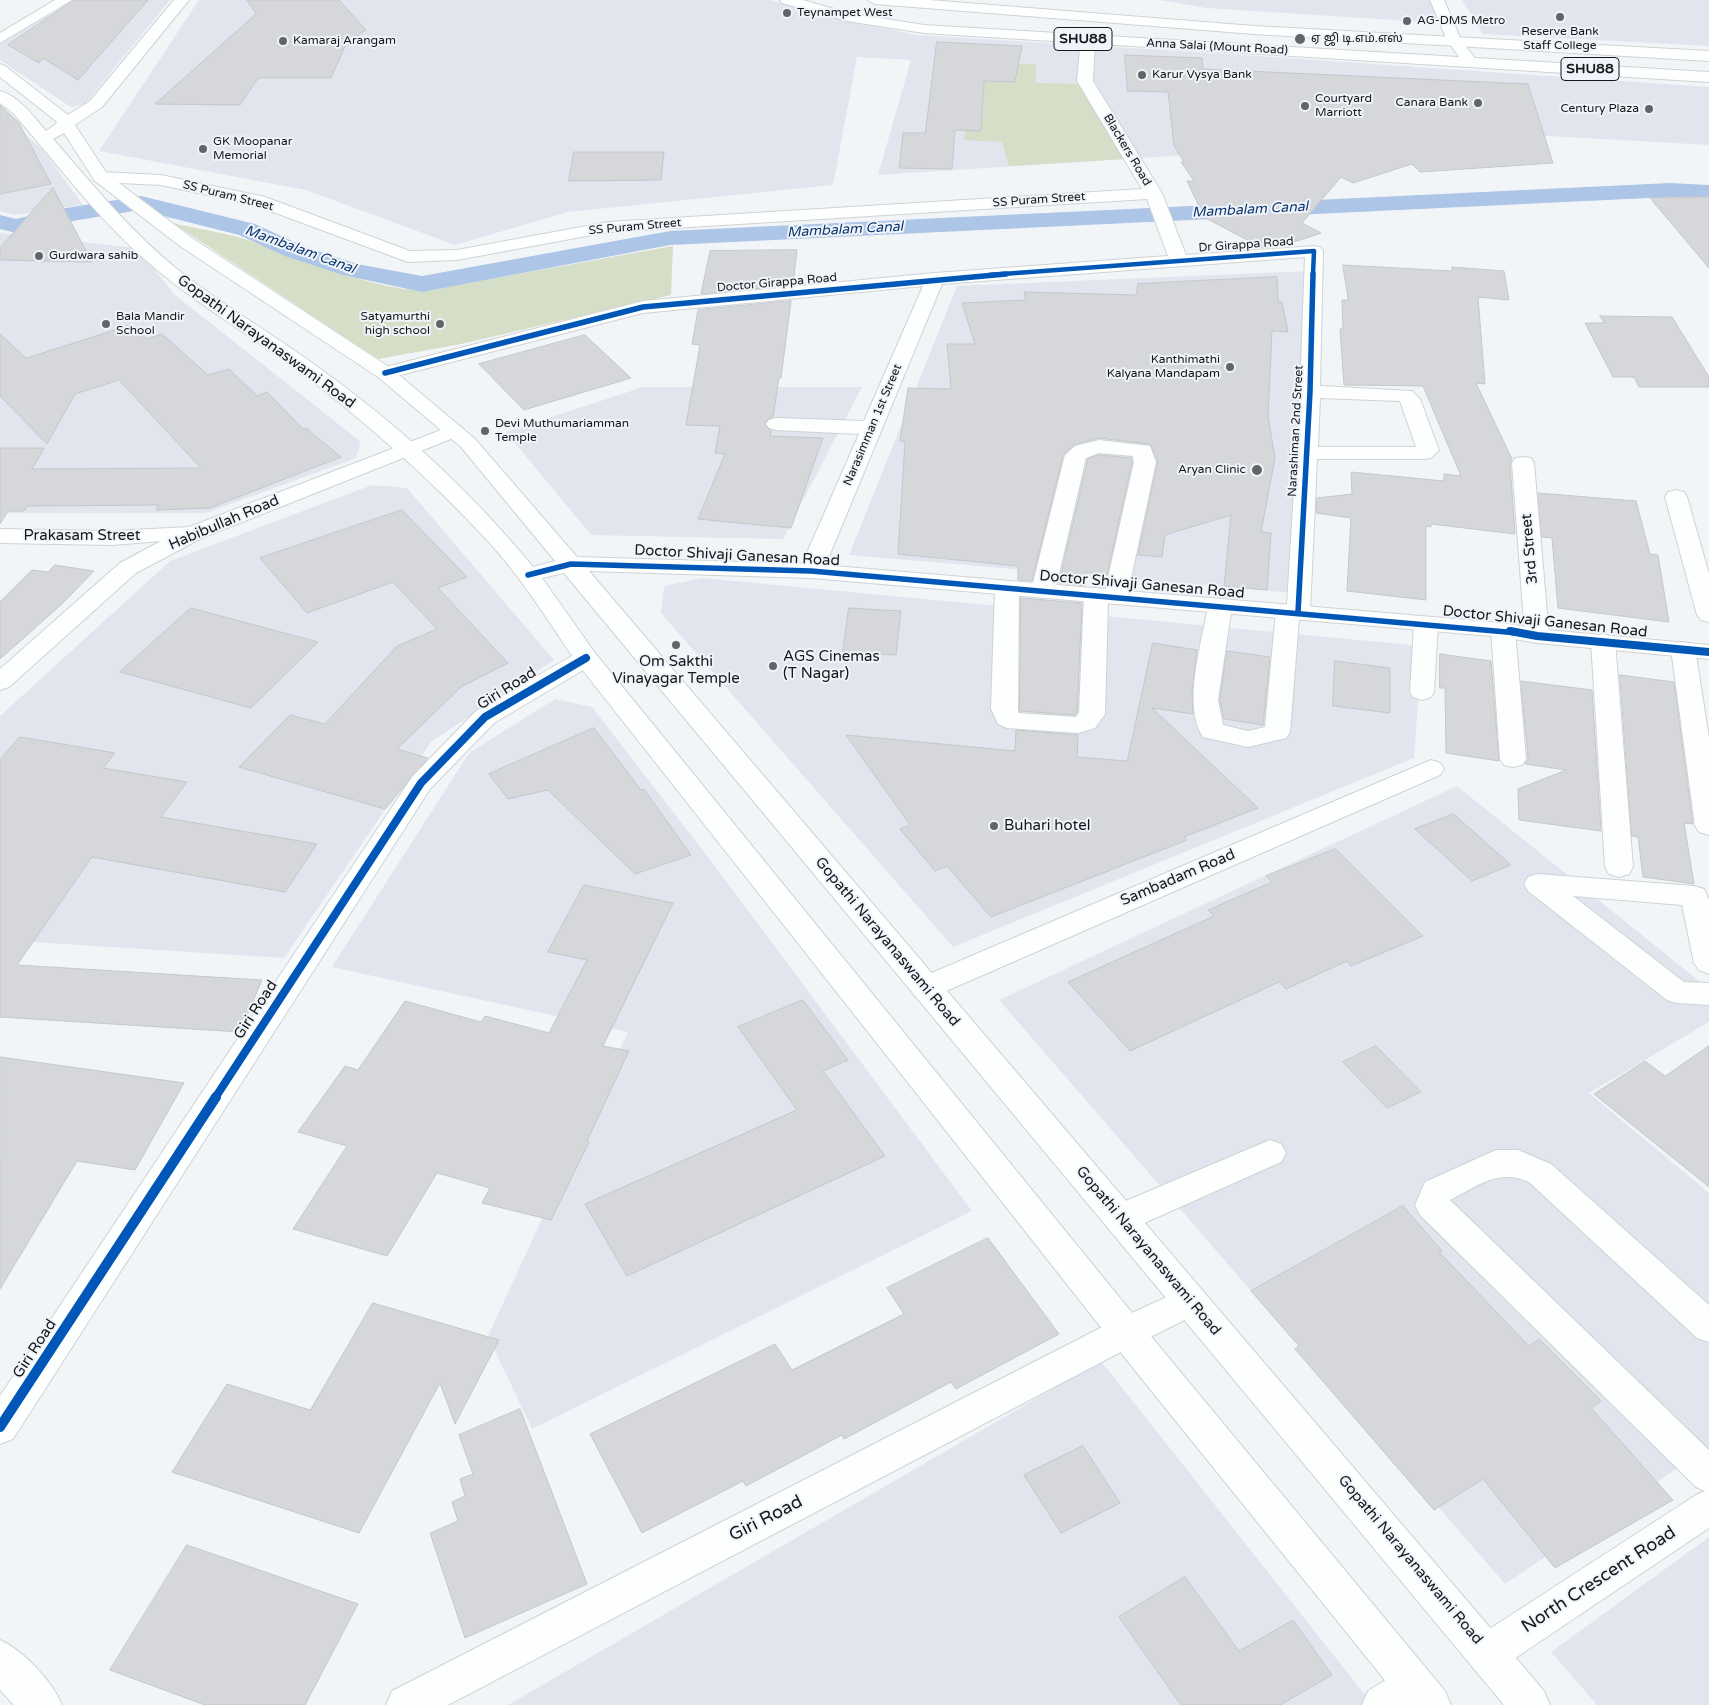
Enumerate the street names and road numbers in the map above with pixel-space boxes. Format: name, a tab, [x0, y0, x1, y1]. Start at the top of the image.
road number: SHU88	[1054, 28, 1112, 50]
street label: Anna Salai (Mount Road)	[1146, 36, 1288, 58]
road number: SHU88	[1561, 58, 1619, 80]
street label: Blackers Road	[1100, 111, 1154, 189]
street label: SS Puram Street	[181, 178, 275, 214]
street label: SS Puram Street	[992, 190, 1086, 210]
street label: SS Puram Street	[588, 216, 682, 238]
street label: Dr Girappa Road	[1198, 234, 1294, 256]
street label: Gopathi Narayanaswami Road	[173, 271, 359, 413]
street label: Doctor Girappa Road	[716, 271, 838, 295]
street label: Narasimman 1st Street	[841, 362, 905, 488]
street label: Narashiman 2nd Street	[1285, 365, 1307, 497]
street label: Habibullah Road	[166, 492, 282, 554]
street label: 3rd Street	[1518, 513, 1542, 585]
street label: Prakasam Street	[24, 527, 140, 545]
street label: Doctor Shivaji Ganesan Road	[634, 542, 840, 570]
street label: Doctor Shivaji Ganesan Road	[1039, 567, 1245, 603]
street label: Doctor Shivaji Ganesan Road	[1442, 602, 1648, 642]
street label: Giri Road	[474, 664, 540, 714]
street label: Sambadam Road	[1118, 846, 1238, 910]
street label: Gopathi Narayanaswami Road	[811, 854, 963, 1030]
street label: Giri Road	[230, 977, 282, 1043]
street label: Gopathi Narayanaswami Road	[1072, 1163, 1224, 1339]
street label: Giri Road	[9, 1316, 61, 1382]
street label: Gopathi Narayanaswami Road	[1334, 1472, 1486, 1648]
street label: Giri Road	[726, 1491, 806, 1547]
street label: North Crescent Road	[1518, 1522, 1680, 1638]

